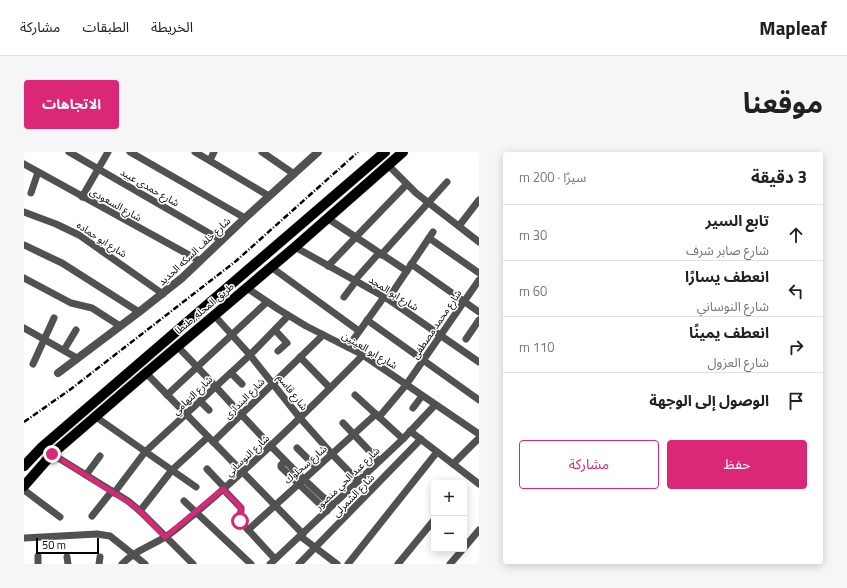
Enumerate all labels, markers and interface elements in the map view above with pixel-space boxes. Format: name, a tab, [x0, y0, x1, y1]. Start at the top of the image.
text: Mapleaf	[759, 13, 827, 42]
text: مشاركة	[20, 16, 60, 37]
text: الطبقات	[82, 16, 129, 37]
text: الخريطة	[151, 16, 193, 37]
button: الاتجاهات	[24, 80, 119, 129]
text: موقعنا	[743, 81, 823, 124]
street label: شارع حمدى عبيد	[117, 164, 182, 211]
text: 3 دقيقة	[751, 164, 807, 190]
text: سيرًا · 200 m	[519, 167, 586, 187]
street label: شارع السعودى	[87, 184, 145, 225]
text: تابع السير	[706, 209, 769, 232]
street label: شارع خلف السكه الحديد	[155, 214, 234, 289]
street label: شارع ابو حماده	[74, 218, 130, 261]
icon: ahead	[785, 224, 807, 246]
text: 30 m	[519, 225, 547, 245]
text: شارع صابر شرف	[686, 240, 769, 260]
text: انعطف يسارًا	[685, 265, 769, 288]
street label: شارع ابو المجد	[366, 272, 422, 315]
street label: طريق المحله, طنطا	[171, 279, 237, 338]
icon: left	[785, 280, 807, 302]
text: 60 m	[519, 281, 547, 301]
street label: شارع محمد مصطفى	[408, 286, 465, 362]
text: شارع النوساني	[697, 296, 769, 316]
text: انعطف يمينًا	[689, 321, 769, 344]
street label: شارع ابو العينين	[339, 328, 400, 373]
icon: right	[785, 336, 807, 358]
text: 110 m	[519, 337, 555, 357]
text: شارع العزول	[708, 352, 769, 372]
street label: شارع قاسم	[274, 371, 312, 414]
street label: شارع التهامي	[169, 372, 216, 419]
street label: شارع البندارى	[220, 374, 268, 422]
text: الوصول إلى الوجهة	[649, 389, 769, 412]
icon: arrive	[785, 390, 807, 412]
street label: شارع النوساني	[222, 431, 273, 480]
button: مشاركة	[519, 440, 659, 489]
button: حفظ	[667, 440, 807, 489]
street label: شارع سحلوك	[281, 441, 330, 487]
street label: شارع عبد الحي منصور	[311, 443, 384, 514]
route end	[43, 445, 61, 463]
street label: شارع الشمرلى	[329, 470, 378, 520]
map controls	[431, 480, 467, 552]
button: +	[431, 480, 467, 516]
route start	[231, 512, 249, 530]
button: −	[431, 516, 467, 552]
scale bar	[36, 536, 99, 555]
text: 50 m	[42, 537, 66, 553]

